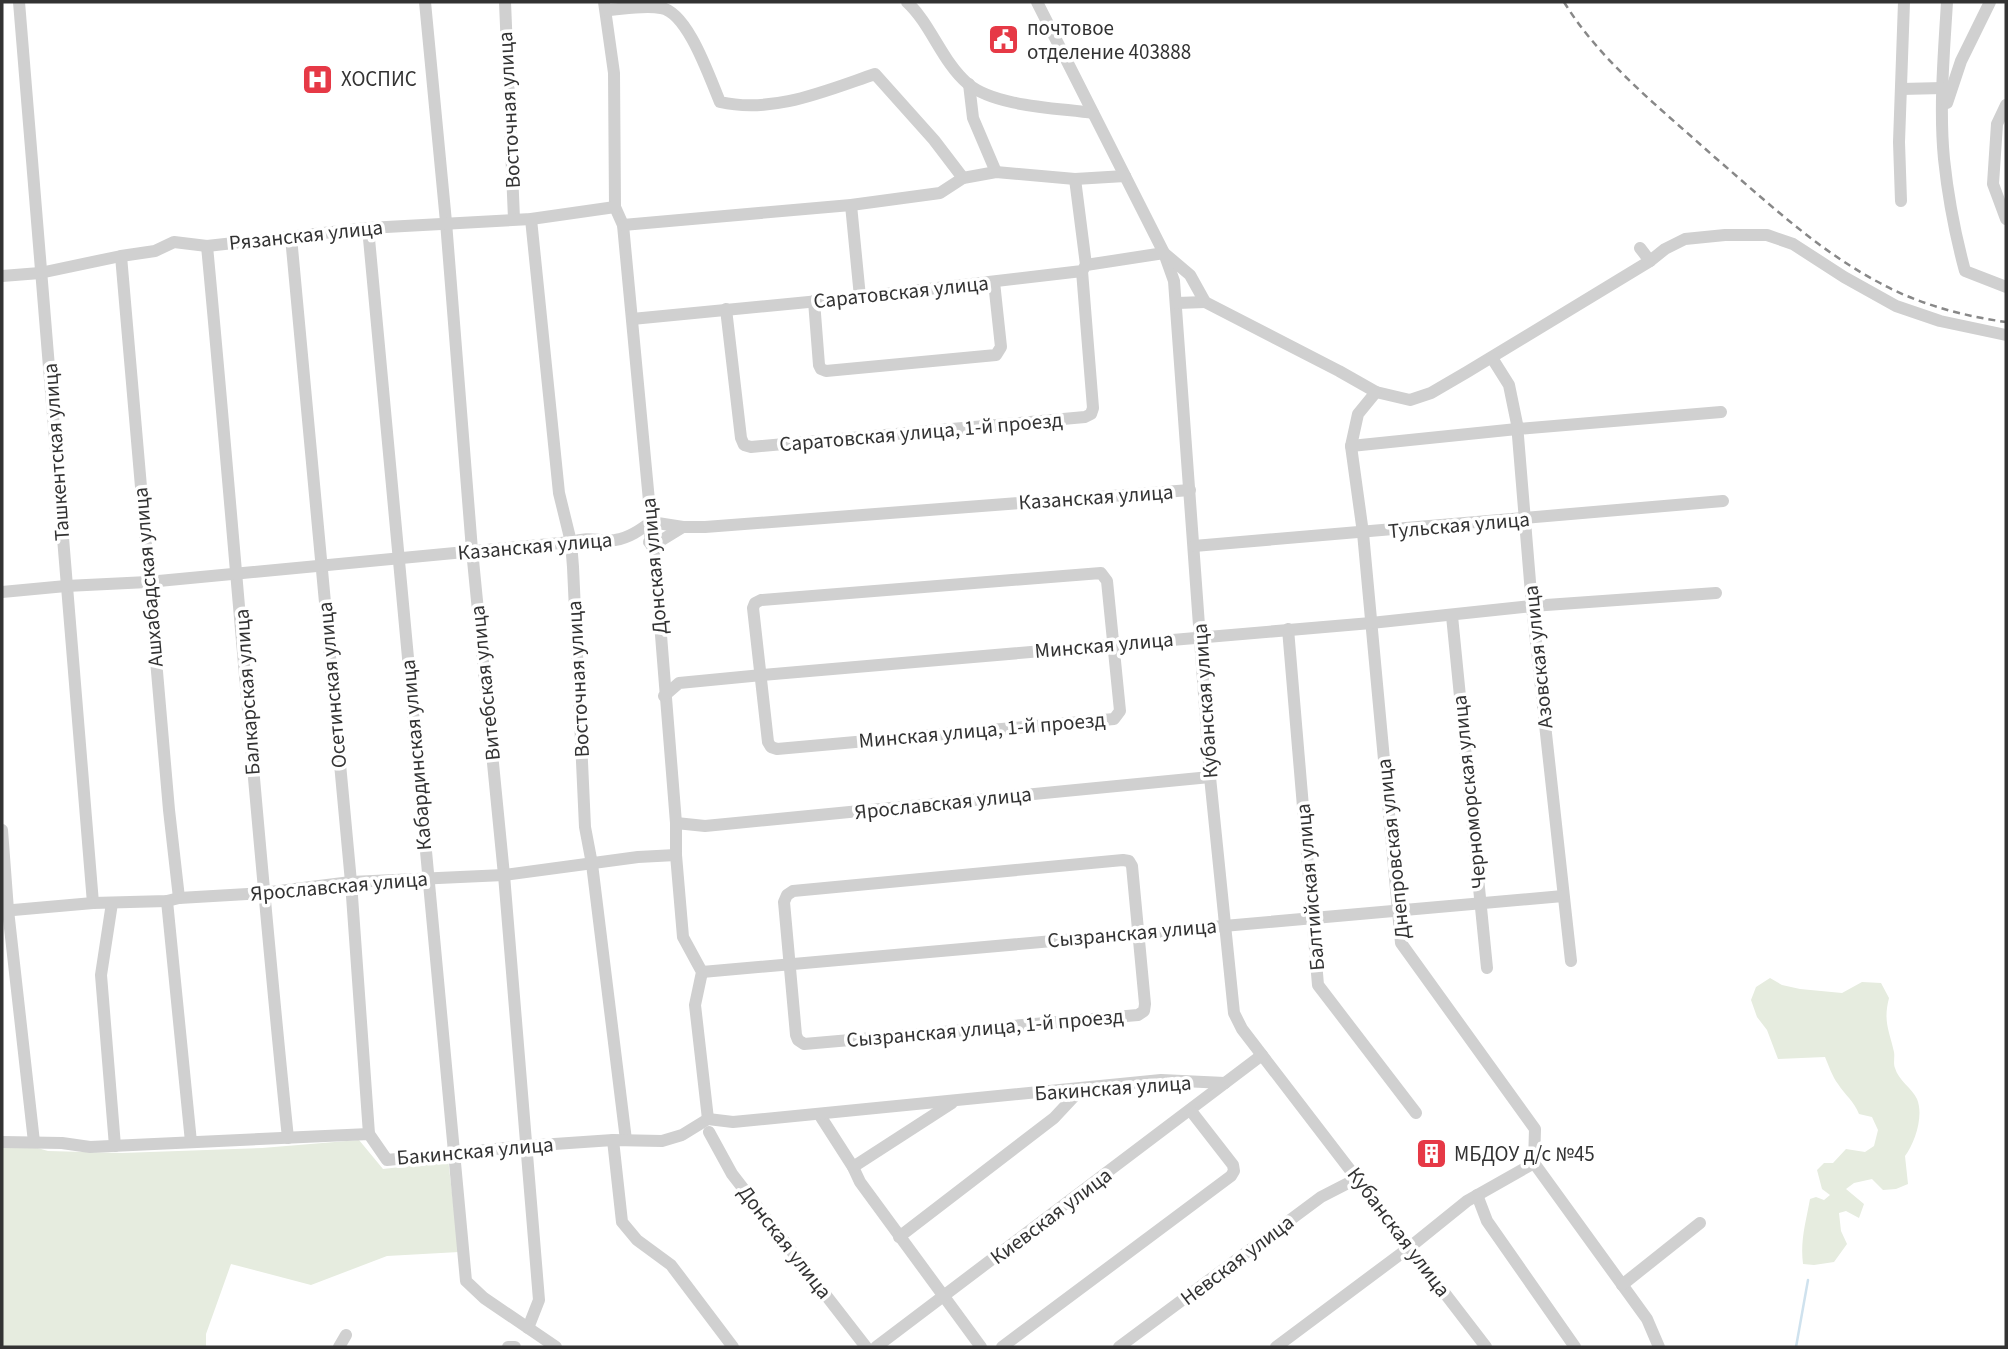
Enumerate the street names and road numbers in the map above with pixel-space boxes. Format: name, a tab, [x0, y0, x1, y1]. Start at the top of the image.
street label: Восточная улица	[490, 31, 528, 189]
street label: Рязанская улица	[228, 212, 384, 258]
street label: Саратовская улица	[812, 268, 990, 316]
street label: Ташкентская улица	[35, 362, 77, 542]
street label: Саратовская улица, 1-й проезд	[778, 405, 1064, 459]
street label: Казанская улица	[1018, 477, 1174, 517]
street label: Ашхабадская улица	[125, 486, 171, 668]
street label: Донская улица	[633, 496, 675, 636]
street label: Тульская улица	[1387, 504, 1531, 546]
street label: Казанская улица	[456, 524, 614, 568]
street label: Азовская улица	[1516, 584, 1560, 730]
street label: Осетинская улица	[310, 600, 354, 770]
street label: Восточная улица	[559, 600, 597, 758]
street label: Витебская улица	[462, 604, 508, 762]
street label: Балкарская улица	[226, 608, 268, 776]
street label: Кубанская улица	[1185, 622, 1225, 780]
street label: Минская улица	[1033, 624, 1175, 666]
street label: Кабардинская улица	[393, 658, 439, 852]
street label: Черноморская улица	[1444, 694, 1494, 890]
street label: Минская улица, 1-й проезд	[857, 704, 1107, 756]
street label: Днепровская улица	[1369, 757, 1417, 941]
street label: Ярославская улица	[853, 779, 1033, 827]
street label: Балтийская улица	[1288, 802, 1332, 972]
street label: Ярославская улица	[249, 863, 429, 909]
street label: Сызранская улица	[1046, 911, 1218, 955]
street label: Сызранская улица, 1-й проезд	[845, 1001, 1125, 1055]
street label: Бакинская улица	[1034, 1068, 1192, 1108]
street label: Бакинская улица	[395, 1129, 555, 1173]
street label: Киевская улица	[984, 1160, 1118, 1272]
street label: Кубанская улица	[1340, 1161, 1458, 1303]
street label: Донская улица	[731, 1179, 839, 1305]
street label: Невская улица	[1174, 1207, 1300, 1313]

